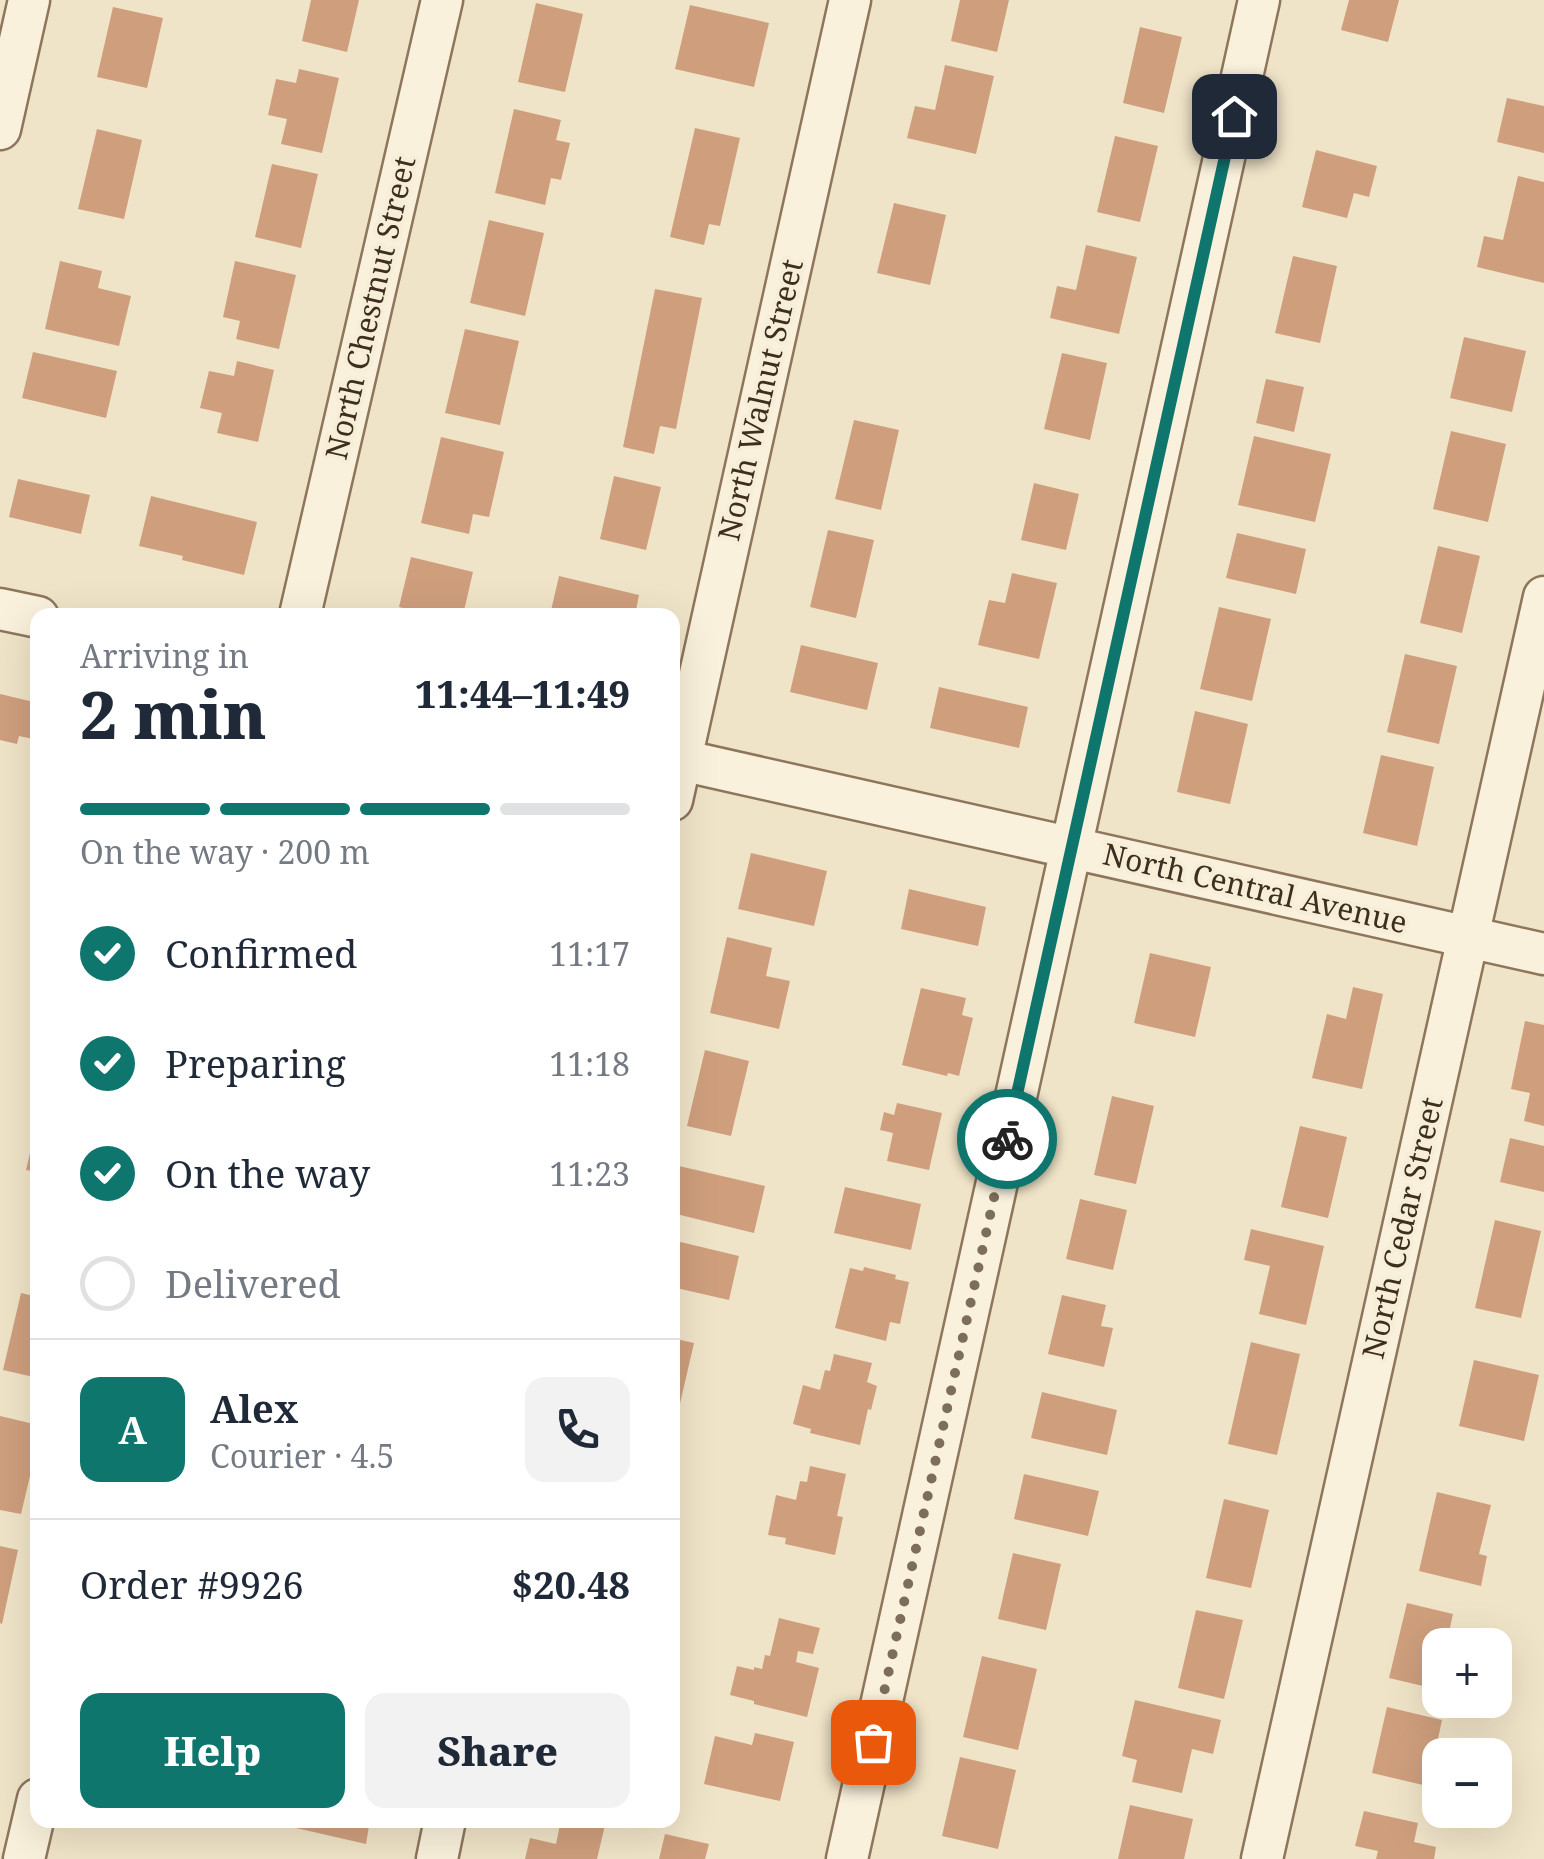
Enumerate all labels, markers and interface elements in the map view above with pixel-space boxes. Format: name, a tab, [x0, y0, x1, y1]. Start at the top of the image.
pin	[1192, 74, 1277, 159]
icon: home	[1207, 89, 1262, 144]
street label: North Chestnut Street	[315, 152, 424, 463]
street label: North Walnut Street	[707, 255, 812, 544]
text: Arriving in	[80, 634, 249, 677]
text: 11:44–11:49	[415, 667, 630, 719]
text: 2 min	[80, 670, 267, 758]
text: On the way · 200 m	[80, 830, 370, 873]
street label: North Central Avenue	[1099, 833, 1411, 942]
icon: check	[80, 926, 135, 981]
text: Confirmed	[165, 927, 357, 979]
text: 11:17	[549, 932, 630, 975]
icon: check	[80, 1036, 135, 1091]
text: Preparing	[165, 1037, 346, 1089]
text: 11:18	[549, 1042, 630, 1085]
courier	[957, 1089, 1057, 1189]
street label: North Cedar Street	[1352, 1093, 1452, 1362]
icon: bike	[980, 1112, 1035, 1167]
icon: check	[80, 1146, 135, 1201]
text: On the way	[165, 1147, 370, 1199]
text: 11:23	[549, 1152, 630, 1195]
text: Delivered	[165, 1257, 341, 1309]
button: phone	[525, 1377, 630, 1482]
text: Alex	[210, 1382, 298, 1434]
text: A	[118, 1403, 147, 1455]
text: Courier · 4.5	[210, 1434, 394, 1477]
text: Order #9926	[80, 1558, 304, 1610]
text: $20.48	[511, 1558, 630, 1610]
map controls	[1422, 1628, 1512, 1828]
button: +	[1422, 1628, 1512, 1718]
button: Help	[80, 1693, 345, 1808]
button: Share	[365, 1693, 630, 1808]
pin	[831, 1700, 916, 1785]
icon: bag	[846, 1715, 901, 1770]
button: −	[1422, 1738, 1512, 1828]

